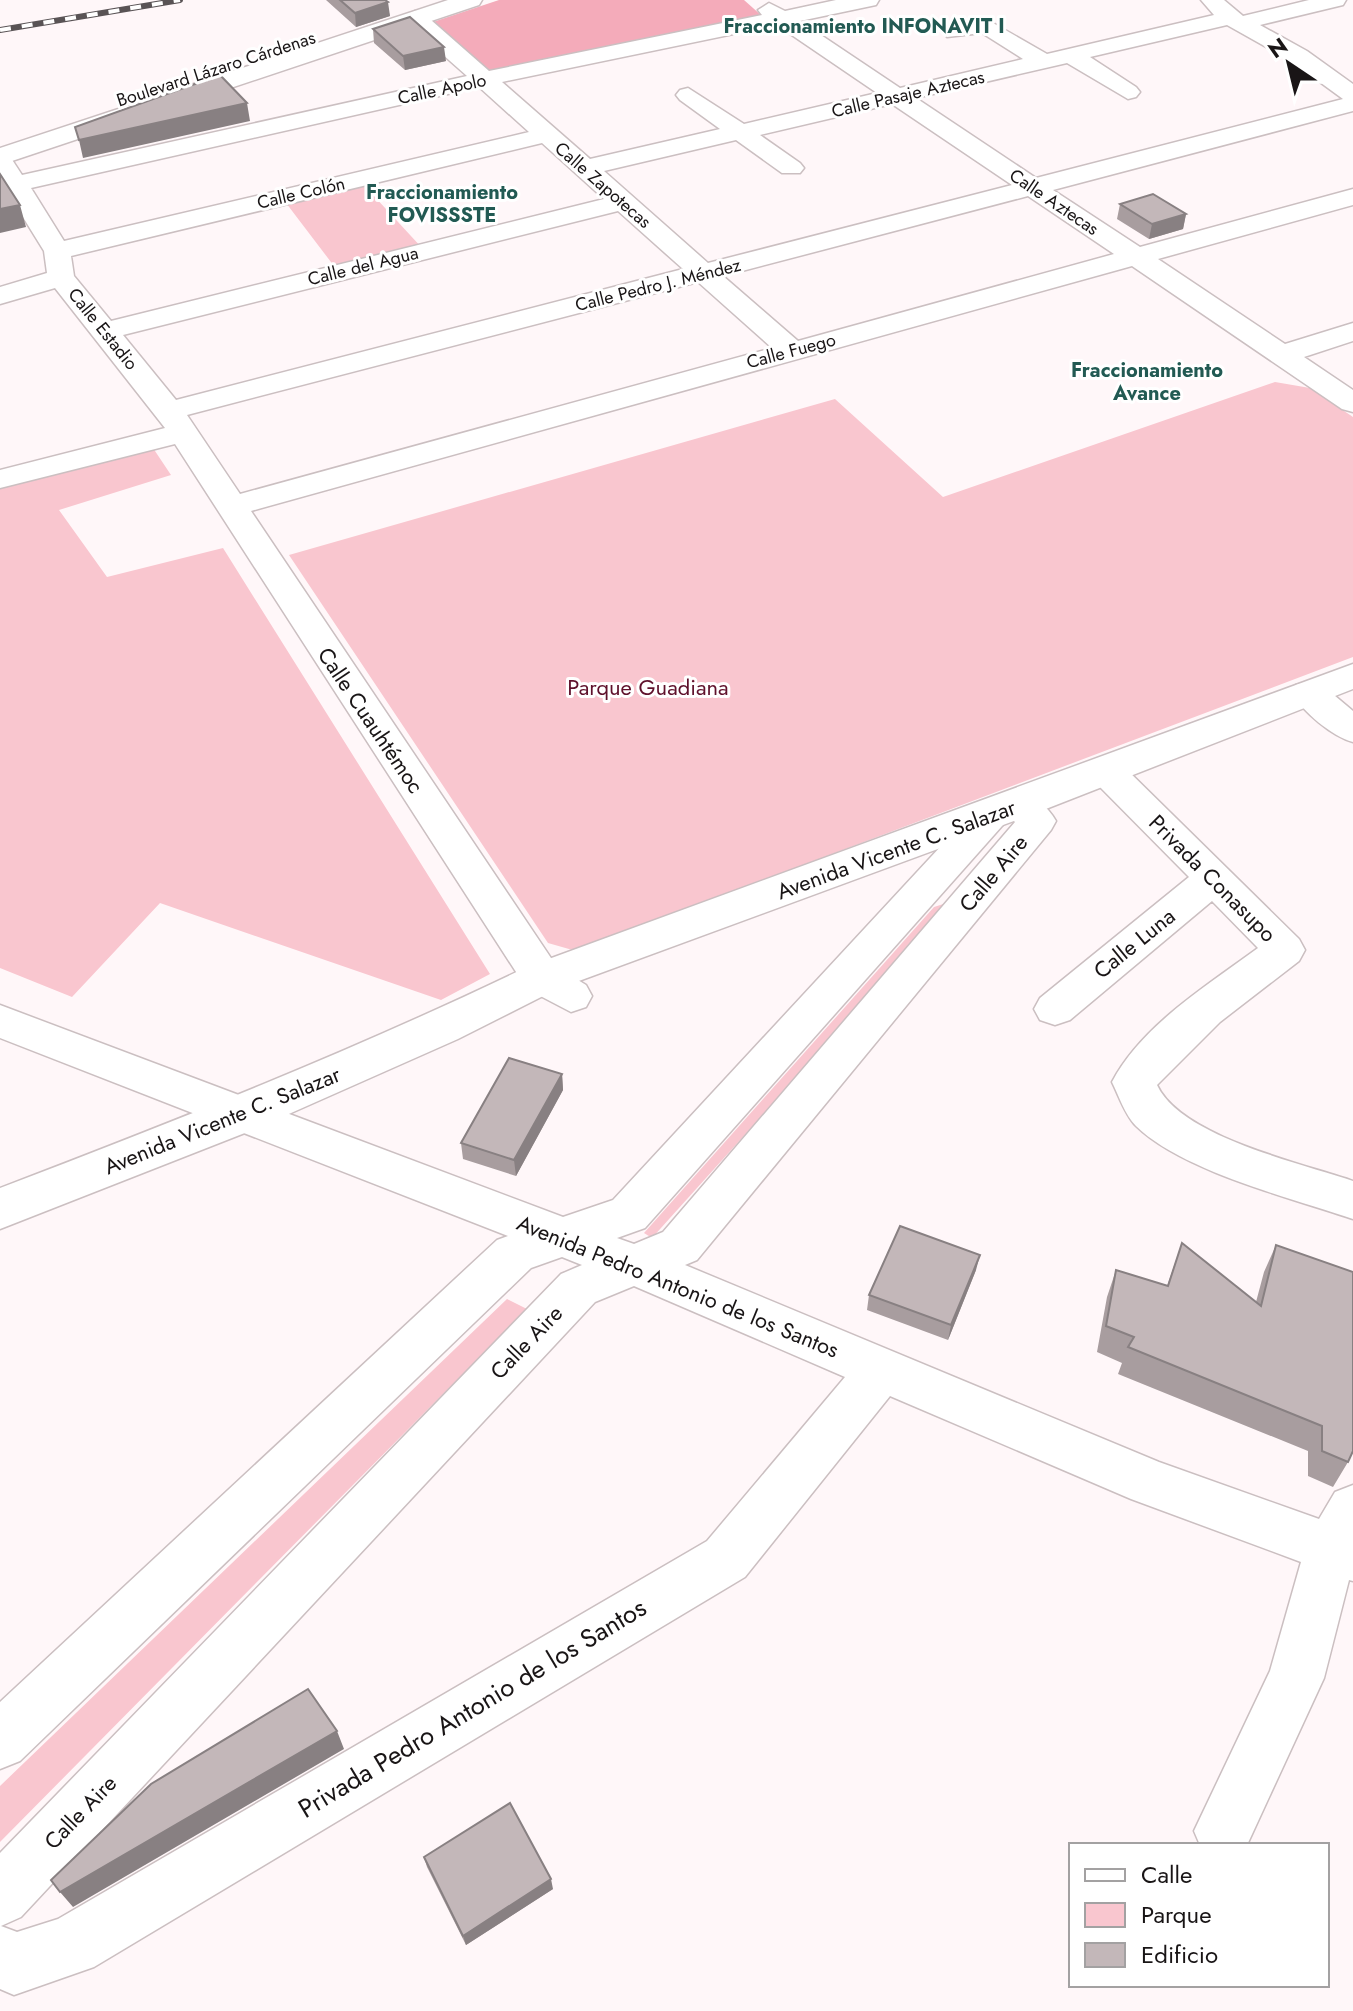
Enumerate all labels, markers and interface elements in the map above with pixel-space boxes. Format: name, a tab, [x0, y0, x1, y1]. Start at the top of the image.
district label: Fraccionamiento INFONAVIT I	[723, 12, 1005, 41]
north arrow	[1249, 24, 1329, 104]
street label: Boulevard Lázaro Cárdenas	[113, 25, 319, 113]
text: N	[1261, 30, 1294, 66]
street label: Calle Pasaje Aztecas	[829, 64, 987, 124]
street label: Calle Apolo	[395, 67, 489, 111]
street label: Calle Zapotecas	[549, 136, 657, 234]
street label: Calle Aztecas	[1004, 162, 1104, 242]
street label: Calle Colón	[254, 170, 348, 216]
district label: Fraccionamiento FOVISSSTE	[366, 178, 518, 230]
street label: Calle del Agua	[305, 240, 421, 292]
street label: Calle Pedro J. Méndez	[572, 252, 744, 318]
street label: Calle Estadio	[62, 282, 144, 376]
street label: Calle Fuego	[743, 327, 839, 375]
district label: Fraccionamiento Avance	[1071, 356, 1223, 408]
street label: Calle Cuauhtémoc	[310, 640, 432, 800]
park label: Parque Guadiana	[567, 671, 729, 703]
street label: Avenida Vicente C. Salazar	[772, 791, 1020, 907]
street label: Privada Conasupo	[1142, 807, 1284, 949]
street label: Calle Aire	[951, 827, 1035, 919]
street label: Calle Luna	[1086, 900, 1182, 986]
street label: Avenida Vicente C. Salazar	[99, 1058, 345, 1182]
street label: Avenida Pedro Antonio de los Santos	[512, 1207, 844, 1365]
street label: Calle Aire	[482, 1298, 570, 1386]
street label: Privada Pedro Antonio de los Santos	[291, 1589, 653, 1827]
street label: Calle Aire	[36, 1768, 124, 1856]
legend	[1069, 1843, 1329, 1987]
text: Calle	[1141, 1857, 1192, 1892]
text: Parque	[1141, 1897, 1212, 1932]
text: Edificio	[1141, 1937, 1218, 1972]

